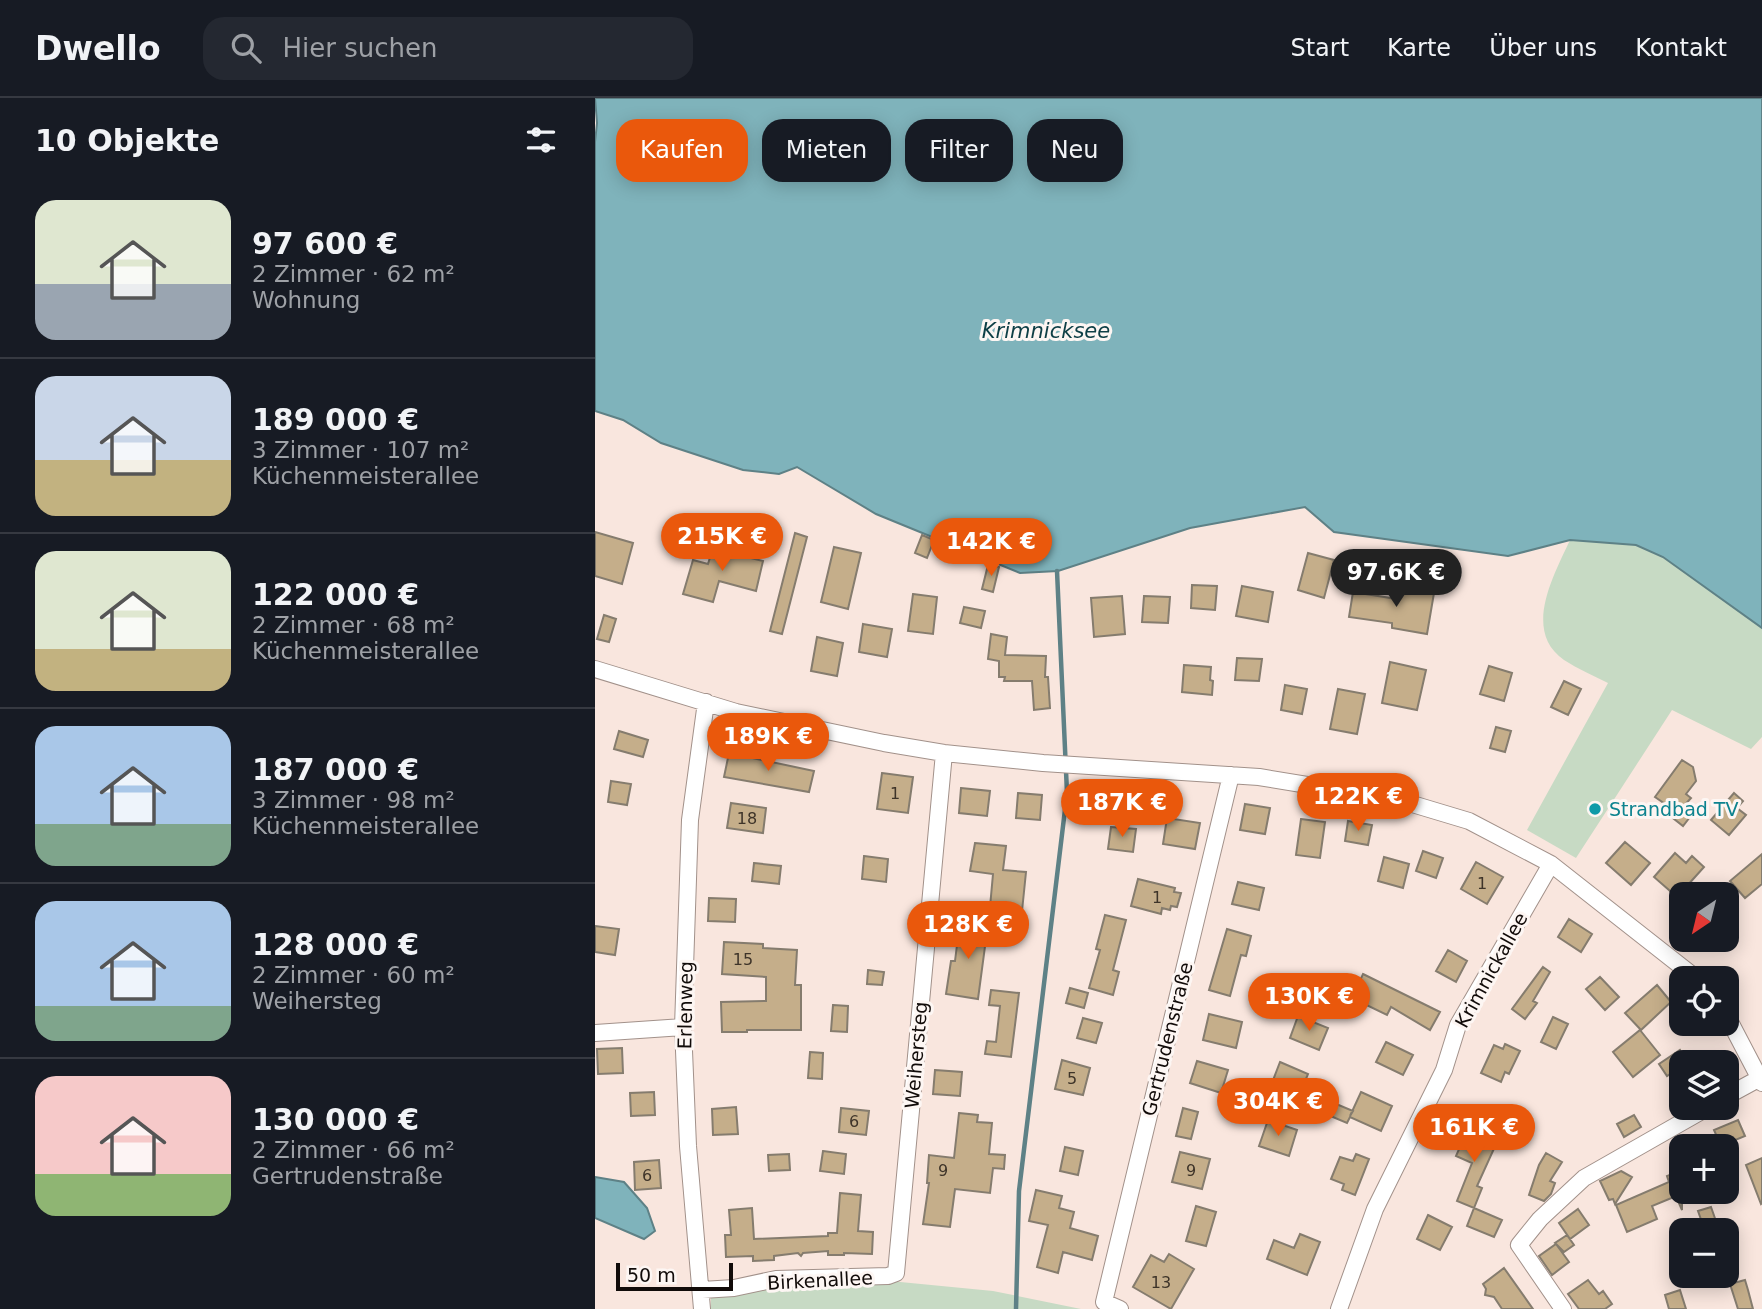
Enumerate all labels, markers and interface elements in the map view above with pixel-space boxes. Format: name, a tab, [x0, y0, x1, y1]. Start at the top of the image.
search box	[203, 17, 693, 80]
text: Dwello	[35, 29, 161, 68]
icon: search	[227, 29, 265, 67]
text: Hier suchen	[283, 33, 438, 63]
text: Start	[1290, 34, 1349, 62]
text: Karte	[1387, 34, 1451, 62]
text: Über uns	[1489, 34, 1597, 62]
text: Kontakt	[1635, 34, 1727, 62]
chip: Kaufen	[616, 119, 748, 182]
chip: Mieten	[762, 119, 891, 182]
chip: Filter	[905, 119, 1013, 182]
chip: Neu	[1027, 119, 1123, 182]
icon: filters	[522, 121, 560, 159]
text: 10 Objekte	[35, 123, 219, 158]
text: 97 600 €	[252, 226, 398, 261]
icon: home	[91, 228, 175, 312]
text: 2 Zimmer · 62 m²	[252, 261, 455, 287]
text: Wohnung	[252, 287, 360, 313]
water label: Krimnicksee	[982, 319, 1110, 343]
text: 189 000 €	[252, 402, 419, 437]
icon: home	[91, 404, 175, 488]
text: 3 Zimmer · 107 m²	[252, 437, 469, 463]
text: Küchenmeisterallee	[252, 463, 479, 489]
pin: 215K €	[665, 514, 779, 573]
pin: 142K €	[934, 518, 1048, 578]
text: 215K €	[677, 523, 767, 549]
text: 142K €	[946, 528, 1036, 554]
pin: 97.6K €	[1331, 550, 1461, 609]
text: 97.6K €	[1347, 559, 1445, 585]
text: 122 000 €	[252, 577, 419, 612]
icon: home	[91, 579, 175, 663]
text: 2 Zimmer · 68 m²	[252, 612, 455, 638]
text: Küchenmeisterallee	[252, 638, 479, 664]
pin: 189K €	[711, 714, 825, 773]
text: 189K €	[723, 723, 813, 749]
text: 187 000 €	[252, 752, 419, 787]
icon: home	[91, 754, 175, 838]
pin: 122K €	[1301, 774, 1415, 833]
pin: 187K €	[1065, 780, 1179, 839]
text: 122K €	[1313, 783, 1403, 809]
house number: 1	[890, 784, 900, 803]
text: 3 Zimmer · 98 m²	[252, 787, 455, 813]
text: 187K €	[1077, 789, 1167, 815]
place label: Strandbad TV	[1609, 798, 1738, 820]
marker: Strandbad TV	[1587, 801, 1603, 817]
house number: 18	[737, 809, 757, 828]
text: Küchenmeisterallee	[252, 813, 479, 839]
house number: 1	[1477, 874, 1487, 893]
north arrow	[1669, 882, 1739, 952]
map controls	[1669, 882, 1739, 1288]
house number: 1	[1152, 888, 1162, 907]
pin: 128K €	[911, 902, 1025, 961]
street label: Krimnickallee	[1450, 909, 1532, 1031]
text: 128K €	[923, 911, 1013, 937]
text: 128 000 €	[252, 927, 419, 962]
icon: home	[91, 929, 175, 1013]
house number: 15	[733, 950, 753, 969]
street label: Gertrudenstraße	[1137, 960, 1197, 1118]
street label: Erlenweg	[673, 961, 697, 1049]
text: 2 Zimmer · 60 m²	[252, 962, 455, 988]
button: locate	[1669, 966, 1739, 1036]
pin: 130K €	[1252, 974, 1366, 1033]
text: 130K €	[1264, 983, 1354, 1009]
text: Weihersteg	[252, 988, 382, 1014]
street label: Weihersteg	[900, 1001, 932, 1109]
button: layers	[1669, 1050, 1739, 1120]
house number: 5	[1067, 1069, 1077, 1088]
pin: 304K €	[1221, 1079, 1335, 1138]
text: 304K €	[1233, 1088, 1323, 1114]
text: 130 000 €	[252, 1102, 419, 1137]
icon: home	[91, 1104, 175, 1188]
pin: 161K €	[1417, 1104, 1531, 1164]
house number: 6	[849, 1112, 859, 1131]
text: 161K €	[1429, 1114, 1519, 1140]
button: +	[1669, 1134, 1739, 1204]
text: 2 Zimmer · 66 m²	[252, 1137, 455, 1163]
house number: 9	[938, 1161, 948, 1180]
house number: 9	[1186, 1161, 1196, 1180]
text: Gertrudenstraße	[252, 1163, 443, 1189]
house number: 6	[642, 1166, 652, 1185]
button: −	[1669, 1218, 1739, 1288]
scale bar	[616, 1260, 733, 1292]
text: 50 m	[627, 1264, 676, 1286]
street label: Birkenallee	[767, 1266, 873, 1294]
house number: 13	[1151, 1273, 1171, 1292]

